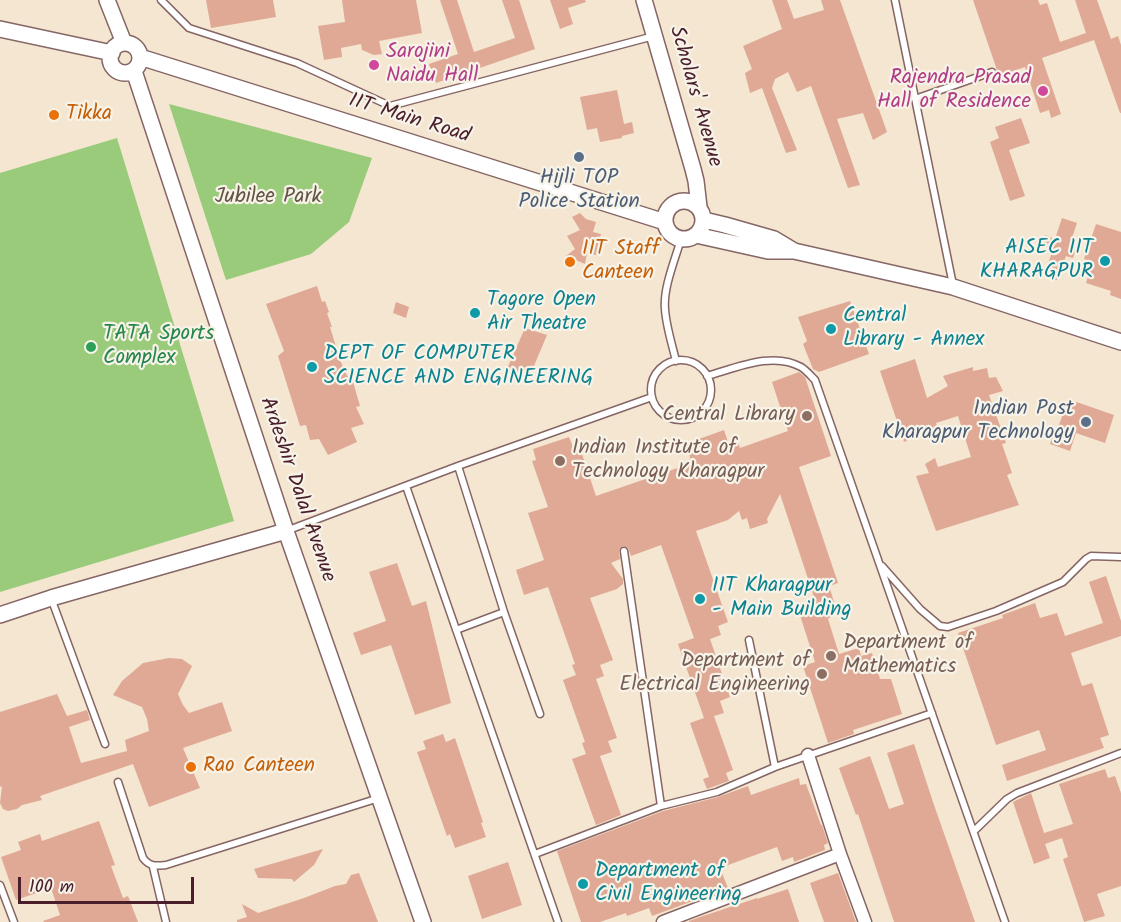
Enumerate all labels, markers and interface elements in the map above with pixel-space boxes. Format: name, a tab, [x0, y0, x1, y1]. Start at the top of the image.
street label: Scholars' Avenue	[662, 24, 726, 170]
place label: Sarojini Naidu Hall	[386, 40, 478, 90]
marker: Sarojini Naidu Hall	[367, 58, 381, 72]
place label: Rajendra Prasad Hall of Residence	[877, 66, 1031, 116]
marker: Rajendra Prasad Hall of Residence	[1036, 84, 1050, 98]
street label: IIT Main Road	[345, 90, 473, 150]
place label: Tikka	[66, 102, 112, 128]
marker: Tikka	[47, 108, 61, 122]
marker: Hijli TOP Police Station	[572, 150, 586, 164]
place label: Hijli TOP Police Station	[518, 166, 640, 216]
park label: Jubilee Park	[215, 185, 321, 211]
place label: AISEC IIT KHARAGPUR	[980, 236, 1093, 286]
place label: IIT Staff Canteen	[582, 237, 660, 287]
marker: AISEC IIT KHARAGPUR	[1098, 254, 1112, 268]
marker: IIT Staff Canteen	[563, 255, 577, 269]
place label: Tagore Open Air Theatre	[487, 288, 596, 338]
place label: Central Library - Annex	[843, 304, 984, 354]
marker: Tagore Open Air Theatre	[468, 306, 482, 320]
place label: TATA Sports Complex	[103, 322, 214, 372]
marker: Central Library - Annex	[824, 322, 838, 336]
marker: TATA Sports Complex	[84, 340, 98, 354]
place label: DEPT OF COMPUTER SCIENCE AND ENGINEERING	[324, 342, 593, 392]
marker: DEPT OF COMPUTER SCIENCE AND ENGINEERING	[305, 360, 319, 374]
street label: Ardeshir Dalal Avenue	[253, 394, 339, 586]
place label: Indian Post Kharagpur Technology	[882, 397, 1074, 447]
place label: Central Library	[662, 403, 795, 429]
marker: Central Library	[800, 409, 814, 423]
marker: Indian Post Kharagpur Technology	[1079, 415, 1093, 429]
place label: Indian Institute of Technology Kharagpur	[572, 436, 764, 486]
marker: Indian Institute of Technology Kharagpur	[553, 454, 567, 468]
place label: IIT Kharagpur - Main Building	[712, 574, 851, 624]
marker: IIT Kharagpur - Main Building	[693, 592, 707, 606]
place label: Department of Mathematics	[843, 631, 972, 681]
place label: Department of Electrical Engineering	[619, 649, 810, 699]
marker: Department of Mathematics	[824, 649, 838, 663]
marker: Department of Electrical Engineering	[815, 667, 829, 681]
place label: Rao Canteen	[203, 754, 315, 780]
marker: Rao Canteen	[184, 760, 198, 774]
place label: Department of Civil Engineering	[595, 859, 742, 909]
scale bar	[21, 865, 196, 903]
text: 100 m	[29, 873, 74, 902]
marker: Department of Civil Engineering	[576, 877, 590, 891]

